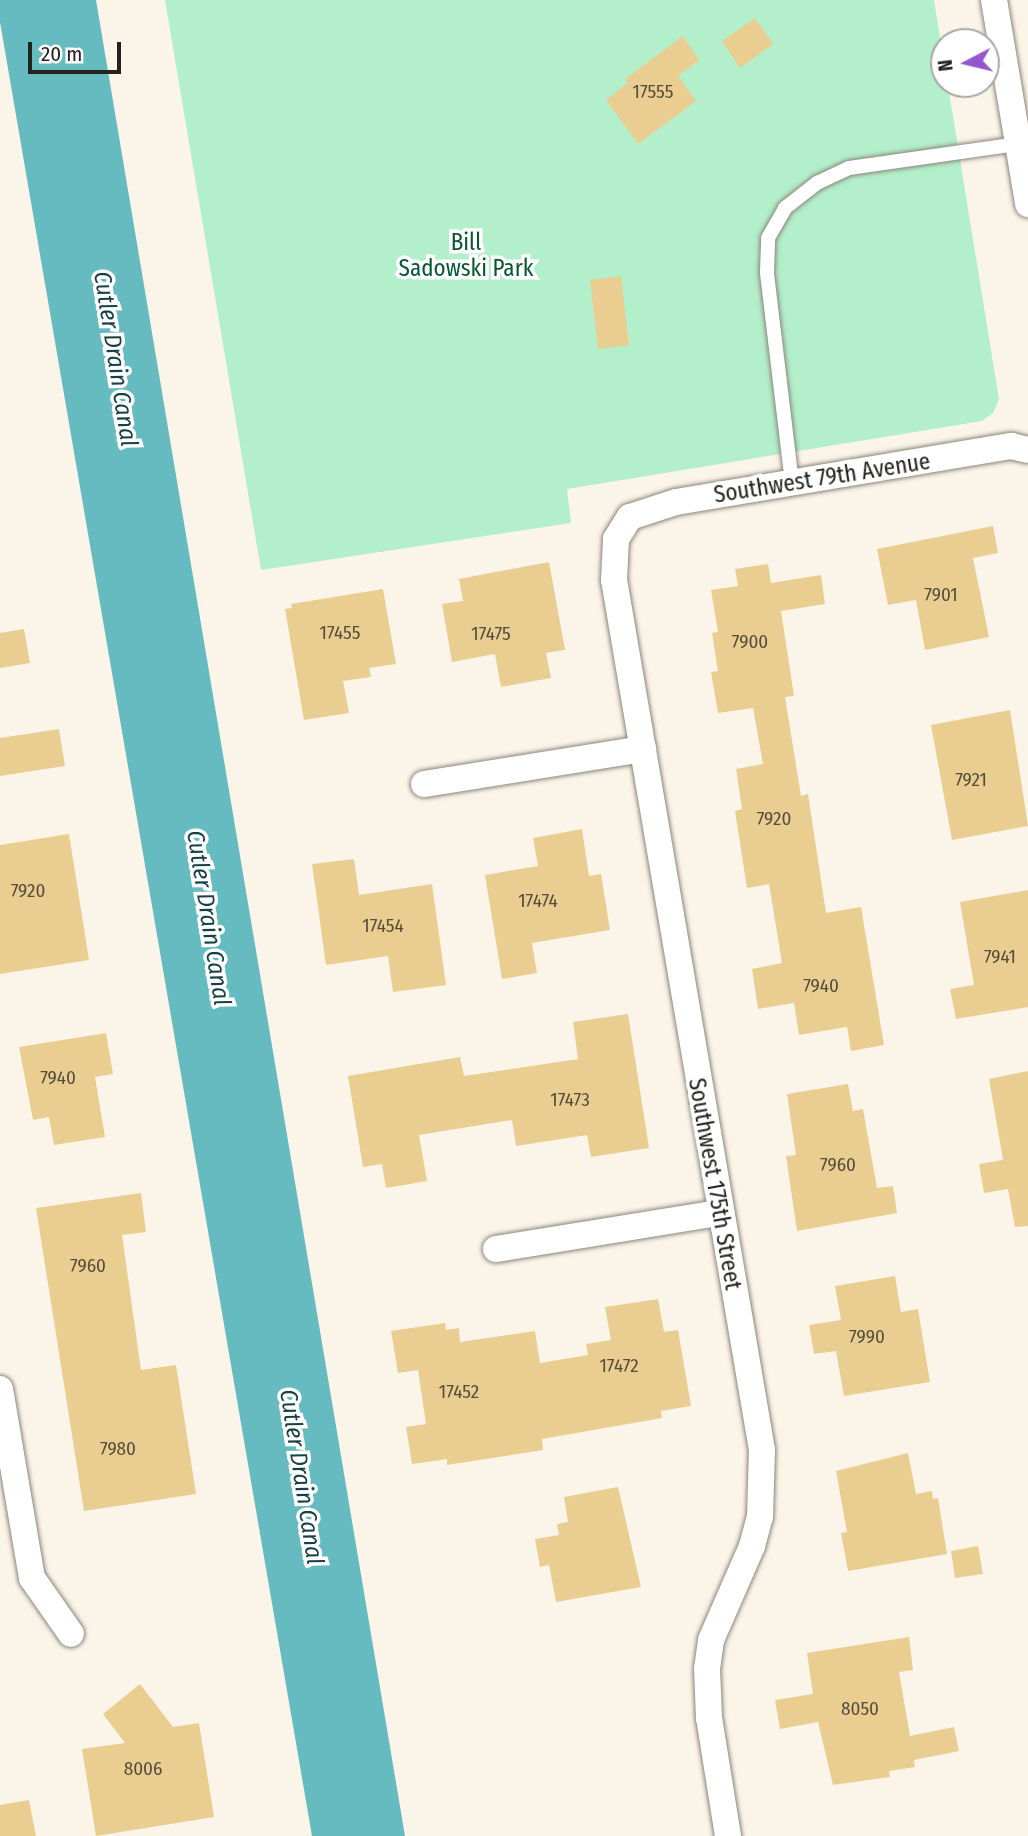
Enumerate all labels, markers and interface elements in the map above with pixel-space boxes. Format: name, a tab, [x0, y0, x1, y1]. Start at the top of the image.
scale bar	[32, 28, 124, 72]
north arrow	[930, 28, 1000, 98]
text: 20 m	[41, 41, 82, 67]
text: N	[934, 58, 958, 72]
house number: 17555	[633, 81, 673, 103]
park label: Bill Sadowski Park	[399, 228, 533, 282]
water label: Cutler Drain Canal	[87, 269, 143, 449]
street label: Southwest 79th Avenue	[712, 447, 932, 509]
house number: 7901	[924, 584, 958, 606]
house number: 17455	[320, 622, 360, 644]
house number: 17475	[471, 623, 511, 645]
house number: 7900	[732, 631, 768, 653]
house number: 7921	[955, 769, 987, 791]
house number: 7920	[757, 808, 791, 830]
water label: Cutler Drain Canal	[180, 828, 236, 1008]
house number: 7920	[11, 880, 45, 902]
house number: 17474	[518, 890, 558, 912]
house number: 17454	[362, 915, 404, 937]
house number: 7941	[984, 946, 1016, 968]
house number: 7940	[803, 975, 839, 997]
house number: 7940	[40, 1067, 76, 1089]
street label: Southwest 175th Street	[683, 1076, 747, 1292]
house number: 17473	[550, 1089, 590, 1111]
house number: 7960	[820, 1154, 856, 1176]
house number: 7960	[70, 1255, 106, 1277]
house number: 7990	[849, 1326, 885, 1348]
house number: 17472	[599, 1355, 639, 1377]
house number: 17452	[439, 1381, 479, 1403]
water label: Cutler Drain Canal	[273, 1387, 329, 1567]
house number: 7980	[100, 1438, 136, 1460]
house number: 8050	[841, 1698, 879, 1720]
house number: 8006	[124, 1758, 162, 1780]

